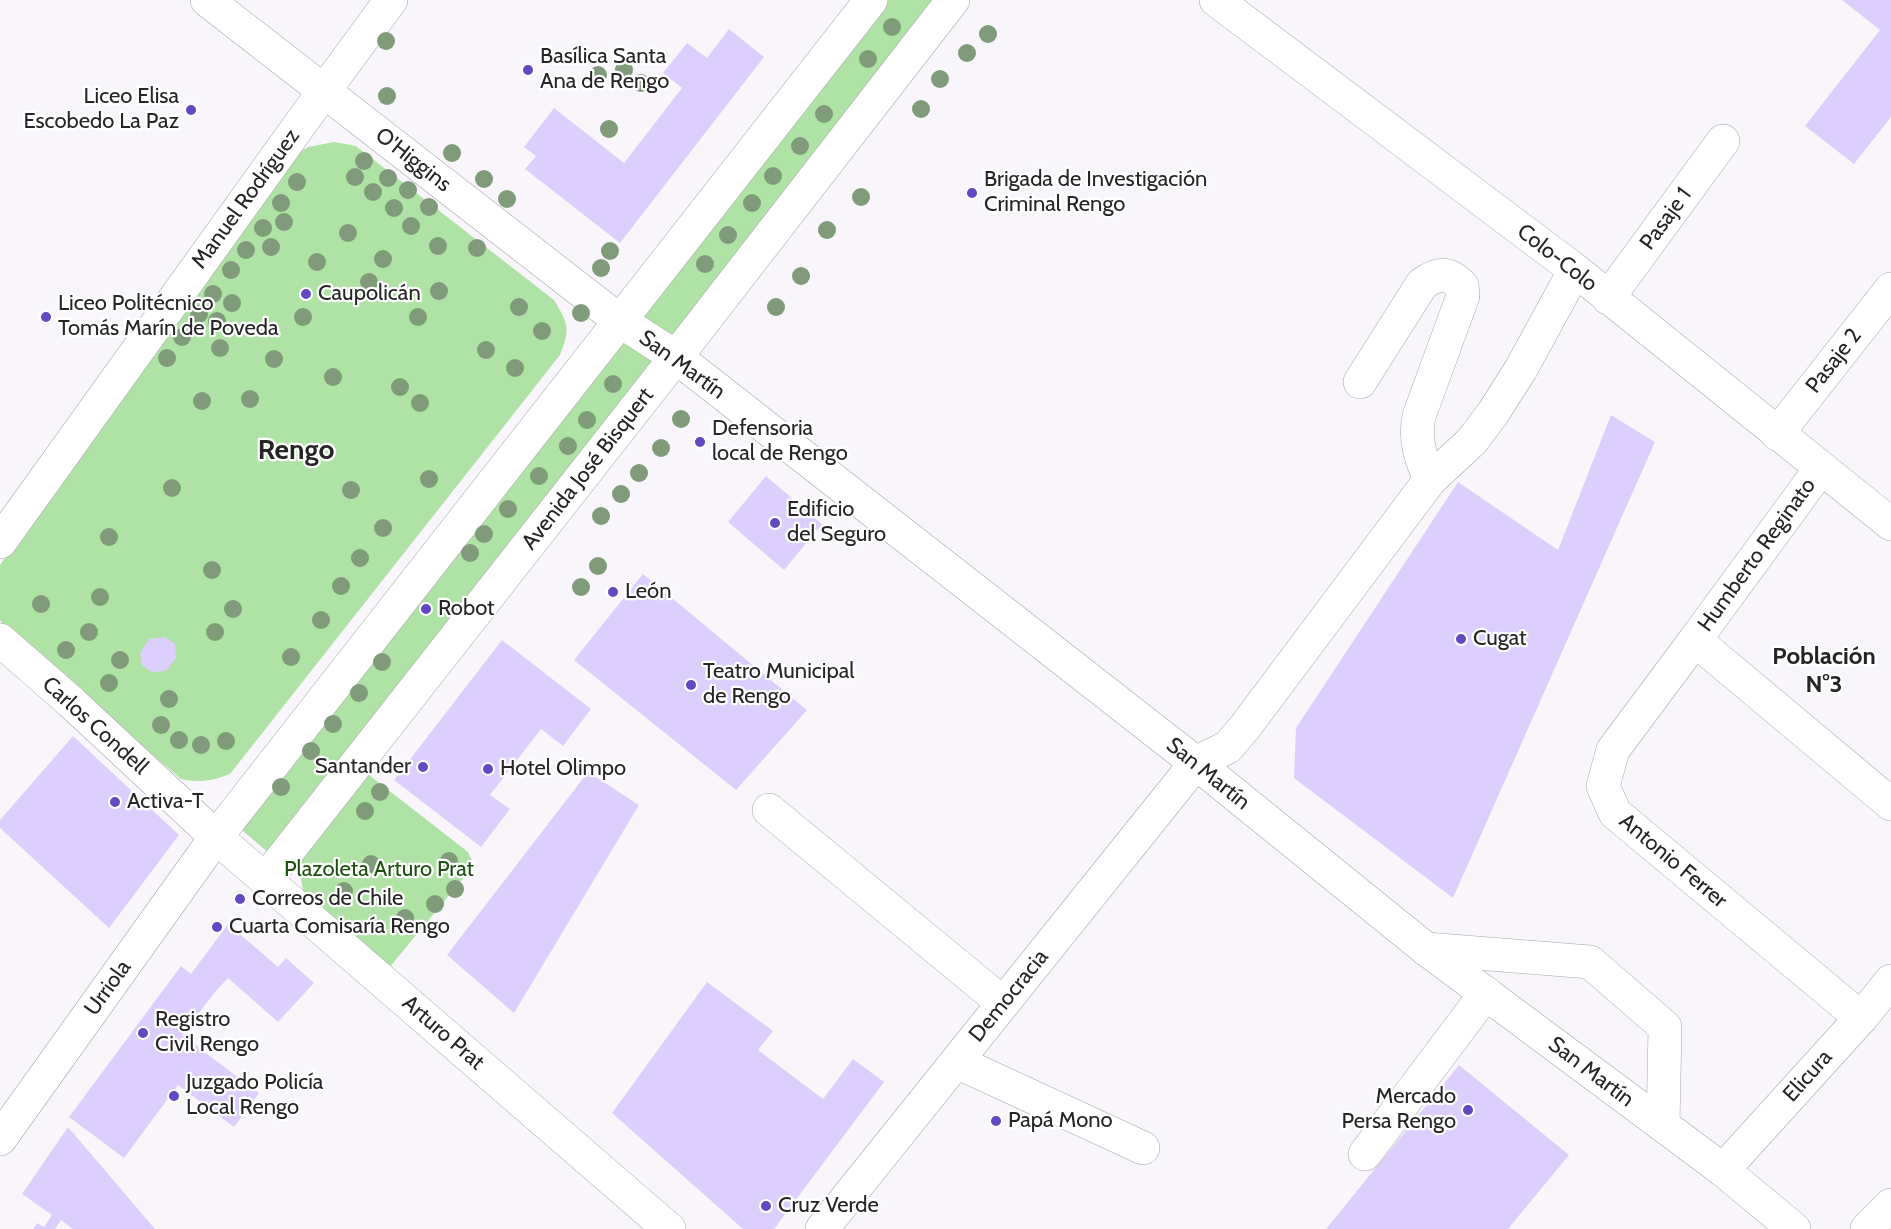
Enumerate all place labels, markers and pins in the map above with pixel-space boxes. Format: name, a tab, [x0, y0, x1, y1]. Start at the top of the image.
place label: Basílica Santa Ana de Rengo	[540, 44, 669, 96]
marker: Basílica Santa Ana de Rengo	[521, 63, 535, 77]
place label: Liceo Elisa Escobedo La Paz	[23, 84, 179, 136]
marker: Liceo Elisa Escobedo La Paz	[184, 103, 198, 117]
place label: Brigada de Investigación Criminal Rengo	[984, 167, 1207, 218]
marker: Brigada de Investigación Criminal Rengo	[965, 186, 979, 200]
place label: Caupolicán	[318, 281, 421, 307]
marker: Caupolicán	[299, 287, 313, 301]
place label: Liceo Politécnico Tomás Marín de Poveda	[58, 291, 278, 342]
marker: Liceo Politécnico Tomás Marín de Poveda	[39, 310, 53, 324]
place label: Defensoria local de Rengo	[712, 416, 848, 468]
marker: Defensoria local de Rengo	[693, 435, 707, 449]
place label: Edificio del Seguro	[787, 497, 886, 548]
marker: Edificio del Seguro	[768, 516, 782, 530]
place label: León	[625, 579, 671, 605]
marker: León	[606, 585, 620, 599]
place label: Robot	[438, 596, 495, 622]
marker: Robot	[419, 602, 433, 616]
place label: Cugat	[1473, 626, 1526, 652]
marker: Cugat	[1454, 632, 1468, 646]
place label: Teatro Municipal de Rengo	[703, 659, 854, 710]
marker: Teatro Municipal de Rengo	[684, 678, 698, 692]
place label: Santander	[315, 754, 411, 780]
place label: Hotel Olimpo	[500, 756, 626, 782]
marker: Santander	[416, 760, 430, 774]
marker: Hotel Olimpo	[481, 762, 495, 776]
place label: Activa-T	[127, 789, 204, 815]
marker: Activa-T	[108, 795, 122, 809]
place label: Correos de Chile	[252, 886, 403, 912]
marker: Correos de Chile	[233, 892, 247, 906]
place label: Cuarta Comisaría Rengo	[229, 914, 450, 940]
marker: Cuarta Comisaría Rengo	[210, 920, 224, 934]
place label: Registro Civil Rengo	[155, 1007, 259, 1058]
marker: Registro Civil Rengo	[136, 1026, 150, 1040]
place label: Juzgado Policía Local Rengo	[186, 1070, 323, 1122]
place label: Mercado Persa Rengo	[1341, 1084, 1456, 1136]
marker: Juzgado Policía Local Rengo	[167, 1089, 181, 1103]
marker: Mercado Persa Rengo	[1461, 1103, 1475, 1117]
place label: Papá Mono	[1008, 1108, 1113, 1134]
marker: Papá Mono	[989, 1114, 1003, 1128]
place label: Cruz Verde	[778, 1193, 879, 1219]
marker: Cruz Verde	[759, 1199, 773, 1213]

